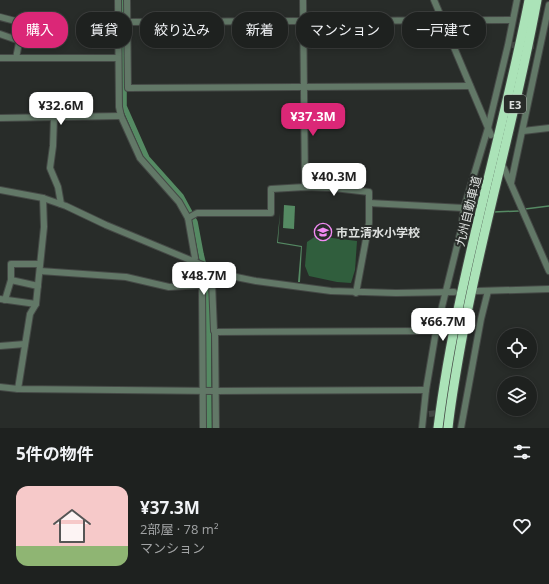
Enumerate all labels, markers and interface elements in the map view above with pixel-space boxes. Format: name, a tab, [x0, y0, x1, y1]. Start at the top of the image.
chip: 購入	[12, 12, 68, 48]
chip: 賃貸	[76, 12, 132, 48]
chip: 絞り込み	[140, 12, 224, 48]
chip: 新着	[232, 12, 288, 48]
chip: マンション	[296, 12, 394, 48]
chip: 一戸建て	[402, 12, 486, 48]
pin: ¥32.6M	[28, 92, 94, 126]
road number: E3	[504, 95, 526, 113]
text: ¥32.6M	[38, 96, 84, 114]
pin: ¥37.3M	[280, 103, 346, 137]
text: ¥37.3M	[290, 107, 336, 125]
pin: ¥40.3M	[301, 163, 367, 197]
text: ¥40.3M	[311, 167, 357, 185]
street label: 九州自動車道	[451, 174, 485, 248]
school or university icon: 市立清水小学校	[313, 222, 333, 242]
place label: 市立清水小学校	[336, 224, 420, 241]
pin: ¥48.7M	[171, 262, 237, 296]
text: ¥48.7M	[181, 266, 227, 284]
pin: ¥66.7M	[410, 308, 476, 342]
text: ¥66.7M	[420, 312, 466, 330]
map controls	[497, 328, 537, 416]
button: locate	[497, 328, 537, 368]
button: layers	[497, 376, 537, 416]
icon: filters	[511, 441, 533, 463]
text: 5件の物件	[16, 442, 94, 465]
text: ¥37.3M	[140, 496, 200, 519]
icon: home	[48, 502, 96, 550]
icon: heart	[511, 515, 533, 537]
text: 2部屋 · 78 m²	[140, 520, 218, 538]
text: マンション	[140, 539, 205, 557]

